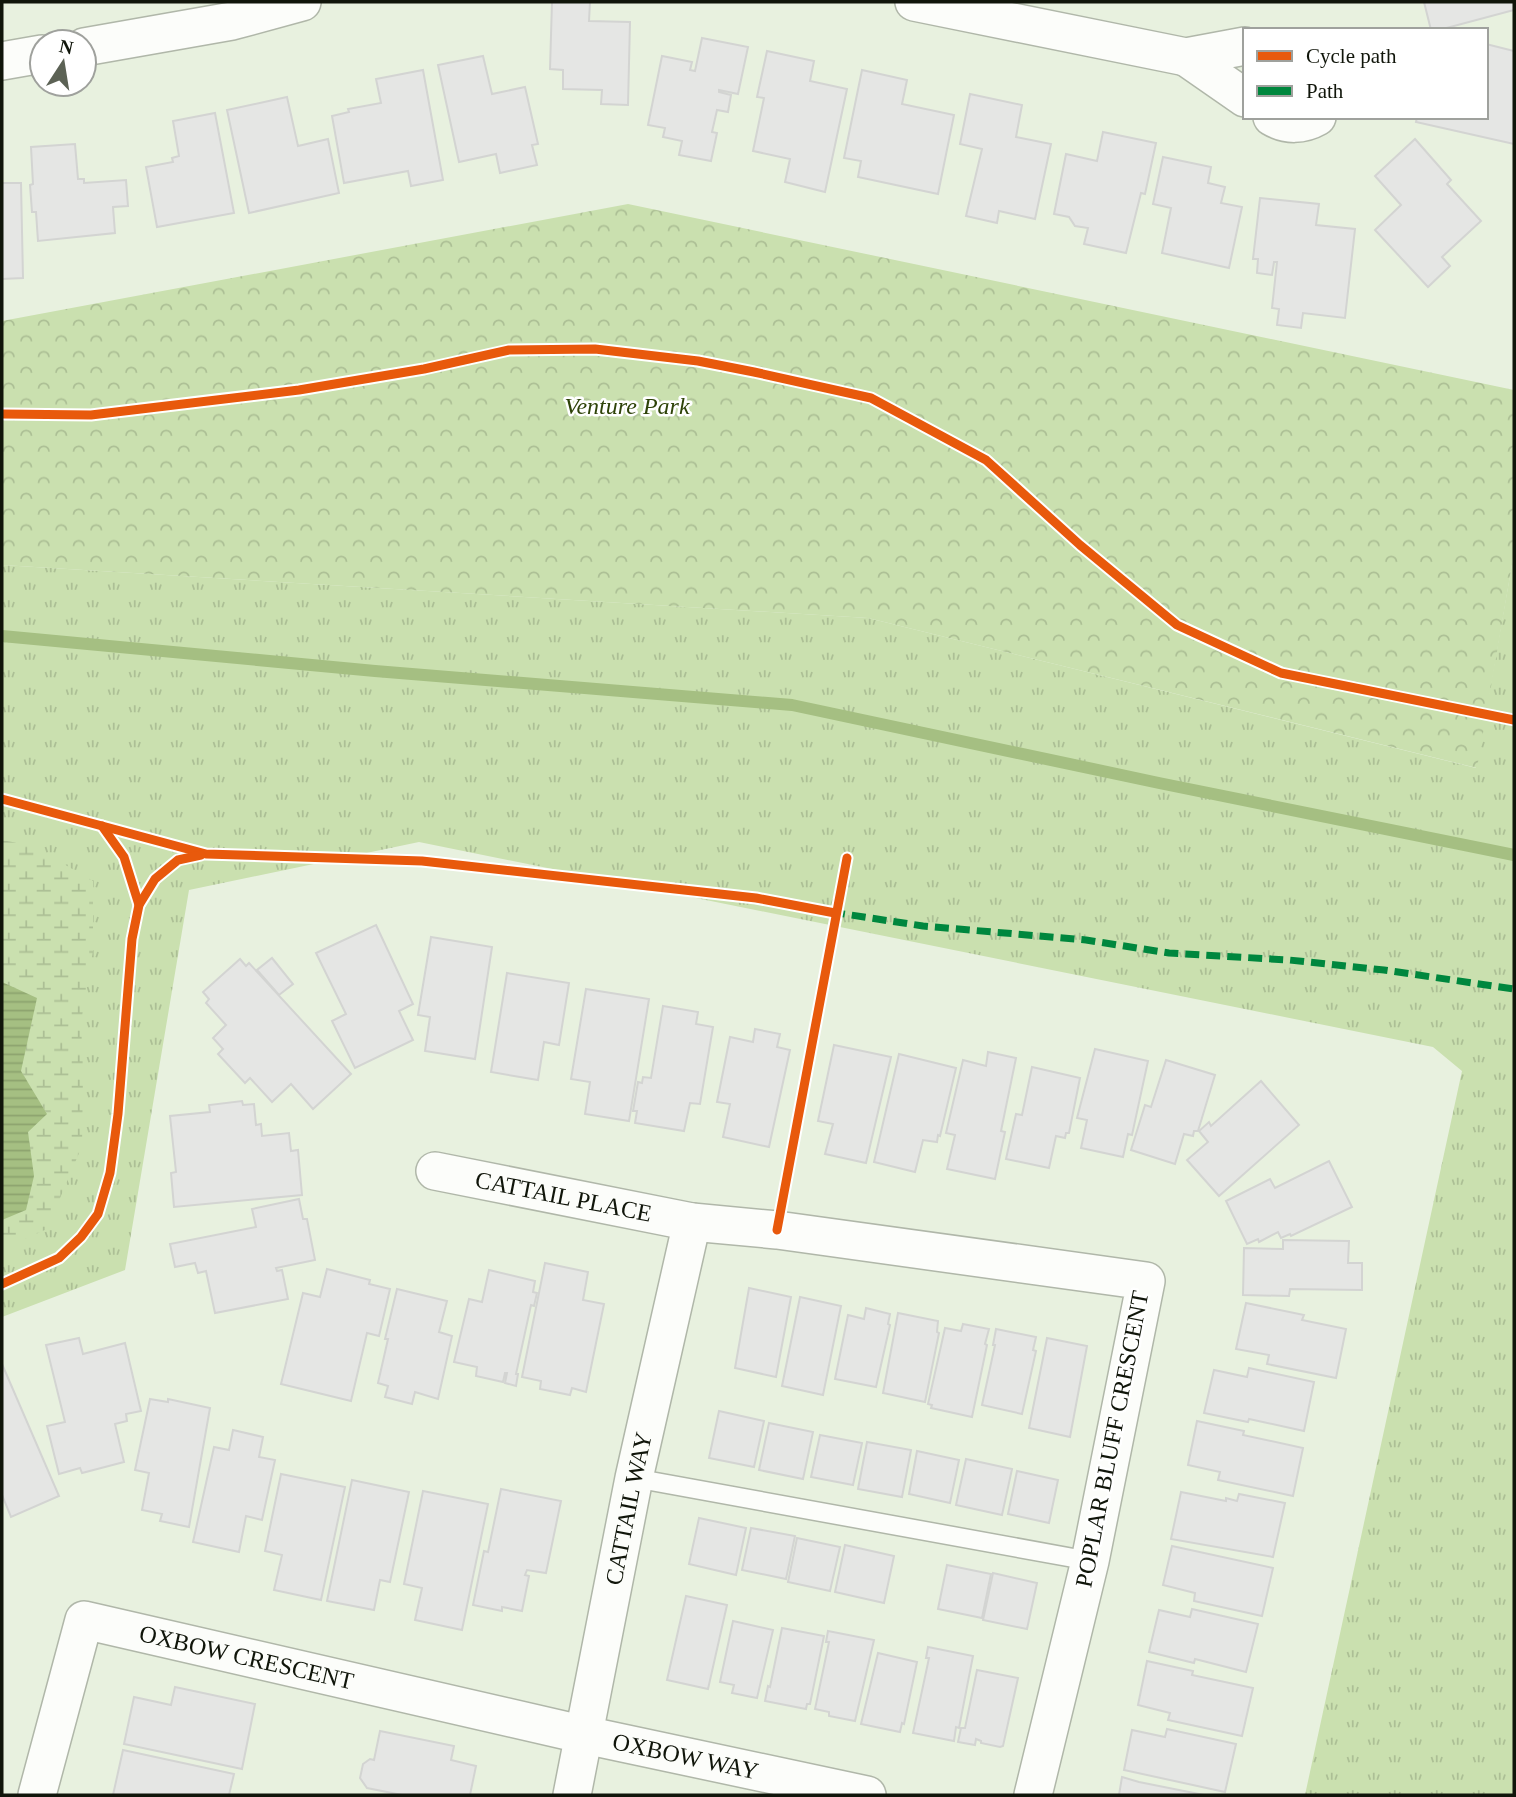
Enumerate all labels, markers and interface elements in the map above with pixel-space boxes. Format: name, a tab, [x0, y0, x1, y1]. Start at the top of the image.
north arrow	[28, 28, 98, 98]
legend	[1243, 28, 1488, 119]
text: N	[58, 35, 76, 59]
text: Cycle path	[1306, 44, 1397, 68]
text: Path	[1306, 79, 1344, 103]
park label: Venture Park	[564, 393, 690, 419]
street label: CATTAIL PLACE	[473, 1166, 654, 1227]
street label: POPLAR BLUFF CRESCENT	[1070, 1288, 1154, 1589]
street label: CATTAIL WAY	[600, 1430, 657, 1587]
street label: OXBOW CRESCENT	[137, 1620, 357, 1695]
street label: OXBOW WAY	[610, 1728, 761, 1785]

